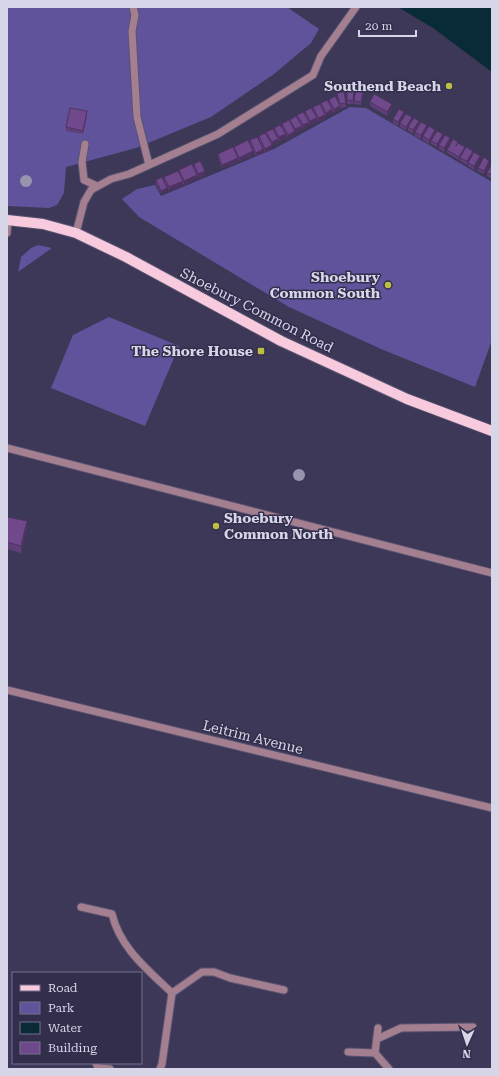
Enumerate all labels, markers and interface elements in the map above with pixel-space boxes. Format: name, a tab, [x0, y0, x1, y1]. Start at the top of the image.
scale bar	[359, 12, 416, 38]
text: 20 m	[365, 19, 392, 33]
place label: Southend Beach	[324, 78, 442, 94]
marker: Southend Beach	[444, 81, 454, 91]
street label: Shoebury Common Road	[178, 264, 336, 356]
place label: Shoebury Common South	[270, 269, 381, 301]
marker: Shoebury Common South	[383, 280, 393, 290]
place label: The Shore House	[131, 343, 253, 359]
marker: The Shore House	[256, 346, 266, 356]
place label: Shoebury Common North	[224, 510, 334, 542]
marker: Shoebury Common North	[211, 521, 221, 531]
street label: Leitrim Avenue	[201, 717, 305, 757]
legend	[12, 972, 142, 1064]
text: Road	[48, 981, 78, 995]
text: Park	[48, 1001, 75, 1015]
text: Water	[48, 1021, 82, 1035]
north arrow	[447, 1024, 487, 1064]
text: Building	[48, 1041, 97, 1055]
text: N	[461, 1047, 471, 1060]

